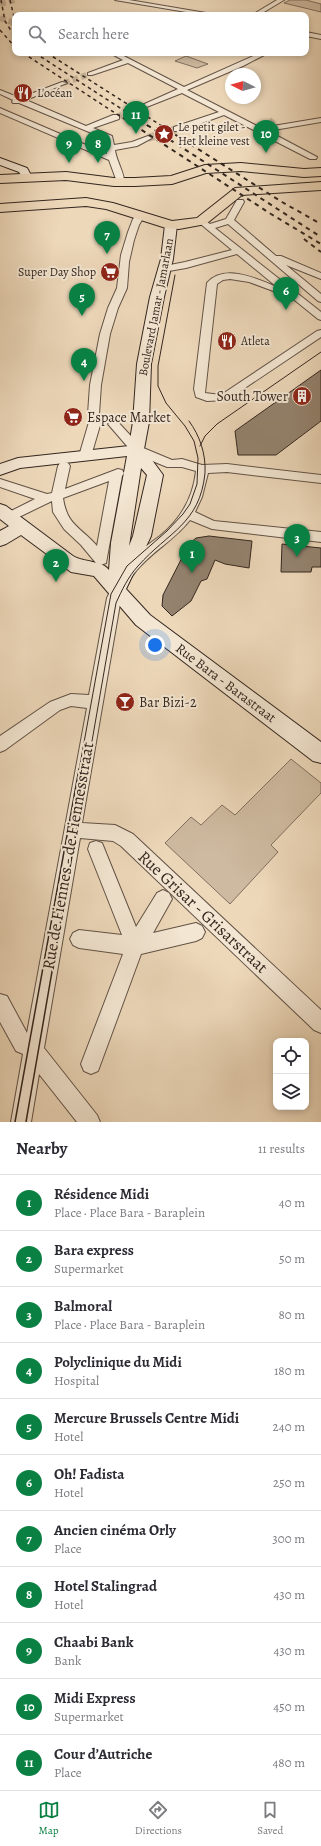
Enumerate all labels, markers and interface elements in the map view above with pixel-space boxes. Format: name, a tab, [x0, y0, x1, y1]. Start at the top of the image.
search box	[12, 12, 309, 56]
icon: search	[26, 23, 48, 45]
text: Search here	[58, 24, 129, 44]
north arrow	[225, 68, 261, 104]
restaurant icon: L'océan	[12, 82, 34, 104]
place label: L'océan	[37, 85, 73, 101]
pin: 11	[123, 101, 149, 134]
place label: Le petit gilet - Het kleine vest	[178, 119, 250, 149]
pin: 10	[253, 120, 279, 153]
place icon: Le petit gilet - Het kleine vest	[153, 123, 175, 145]
pin: 9	[56, 130, 82, 163]
pin: 8	[85, 130, 111, 163]
pin: 7	[94, 221, 120, 254]
street label: Boulevard Jamar - Jamarlaan	[135, 236, 177, 377]
supermarket icon: Super Day Shop	[99, 261, 121, 283]
place label: Super Day Shop	[18, 264, 96, 280]
pin: 6	[273, 277, 299, 310]
pin: 5	[69, 283, 95, 316]
restaurant icon: Atleta	[216, 330, 238, 352]
place label: Atleta	[240, 333, 270, 349]
pin: 4	[71, 348, 97, 381]
building icon: South Tower	[291, 385, 313, 407]
place label: South Tower	[217, 387, 289, 406]
supermarket icon: Espace Market	[62, 406, 84, 428]
place label: Espace Market	[87, 408, 171, 427]
pin: 3	[284, 524, 310, 557]
pin: 1	[179, 540, 205, 573]
pin: 2	[43, 549, 69, 582]
your location	[145, 635, 165, 655]
street label: Rue Bara - Barastraat	[172, 639, 281, 727]
bar icon: Bar Bizi-2	[114, 691, 136, 713]
place label: Bar Bizi-2	[139, 693, 197, 712]
street label: Rue de Fiennes - de Fiennesstraat	[37, 740, 99, 972]
street label: Rue Grisar - Grisarstraat	[133, 846, 273, 979]
map controls	[273, 1038, 309, 1110]
button: locate	[273, 1038, 309, 1074]
button: layers	[273, 1074, 309, 1110]
text: Nearby	[16, 1137, 67, 1160]
text: 11 results	[258, 1140, 305, 1157]
text: Résidence Midi	[54, 1184, 149, 1204]
text: 1	[27, 1194, 31, 1211]
text: 40 m	[279, 1194, 305, 1211]
text: Place · Place Bara - Baraplein	[54, 1204, 205, 1221]
text: Bara express	[54, 1240, 134, 1260]
text: 2	[26, 1250, 32, 1267]
text: 50 m	[279, 1250, 305, 1267]
text: Supermarket	[54, 1260, 124, 1277]
text: Balmoral	[54, 1296, 112, 1316]
text: 3	[26, 1306, 32, 1323]
text: 80 m	[278, 1306, 305, 1323]
text: Place · Place Bara - Baraplein	[54, 1316, 205, 1333]
text: Polyclinique du Midi	[54, 1352, 182, 1372]
text: 4	[26, 1362, 32, 1379]
text: 180 m	[274, 1362, 305, 1379]
text: Hospital	[54, 1372, 99, 1389]
text: Mercure Brussels Centre Midi	[54, 1408, 239, 1428]
text: 5	[26, 1418, 32, 1435]
text: 240 m	[273, 1418, 305, 1435]
text: Hotel	[54, 1428, 83, 1445]
text: Oh! Fadista	[54, 1464, 125, 1484]
text: 6	[26, 1474, 32, 1491]
text: 250 m	[273, 1474, 305, 1491]
text: Hotel	[54, 1484, 83, 1501]
text: Ancien cinéma Orly	[54, 1520, 176, 1540]
text: 7	[26, 1530, 32, 1547]
text: 300 m	[272, 1530, 305, 1547]
text: Place	[54, 1540, 82, 1557]
text: Hotel Stalingrad	[54, 1576, 157, 1596]
text: 8	[26, 1586, 32, 1603]
text: 430 m	[273, 1586, 305, 1603]
text: Hotel	[54, 1596, 83, 1613]
text: Chaabi Bank	[54, 1632, 133, 1652]
text: 9	[26, 1642, 32, 1659]
text: 430 m	[273, 1642, 305, 1659]
text: Bank	[54, 1652, 81, 1669]
text: Midi Express	[54, 1688, 136, 1708]
text: 10	[23, 1698, 35, 1715]
text: 450 m	[273, 1698, 305, 1715]
text: Supermarket	[54, 1708, 124, 1725]
text: Cour d’Autriche	[54, 1744, 152, 1764]
text: 11	[24, 1754, 34, 1771]
text: 480 m	[272, 1754, 305, 1771]
text: Place	[54, 1764, 82, 1781]
tab: Map	[38, 1799, 60, 1838]
tab: Directions	[135, 1799, 182, 1838]
tab: Saved	[257, 1799, 283, 1838]

